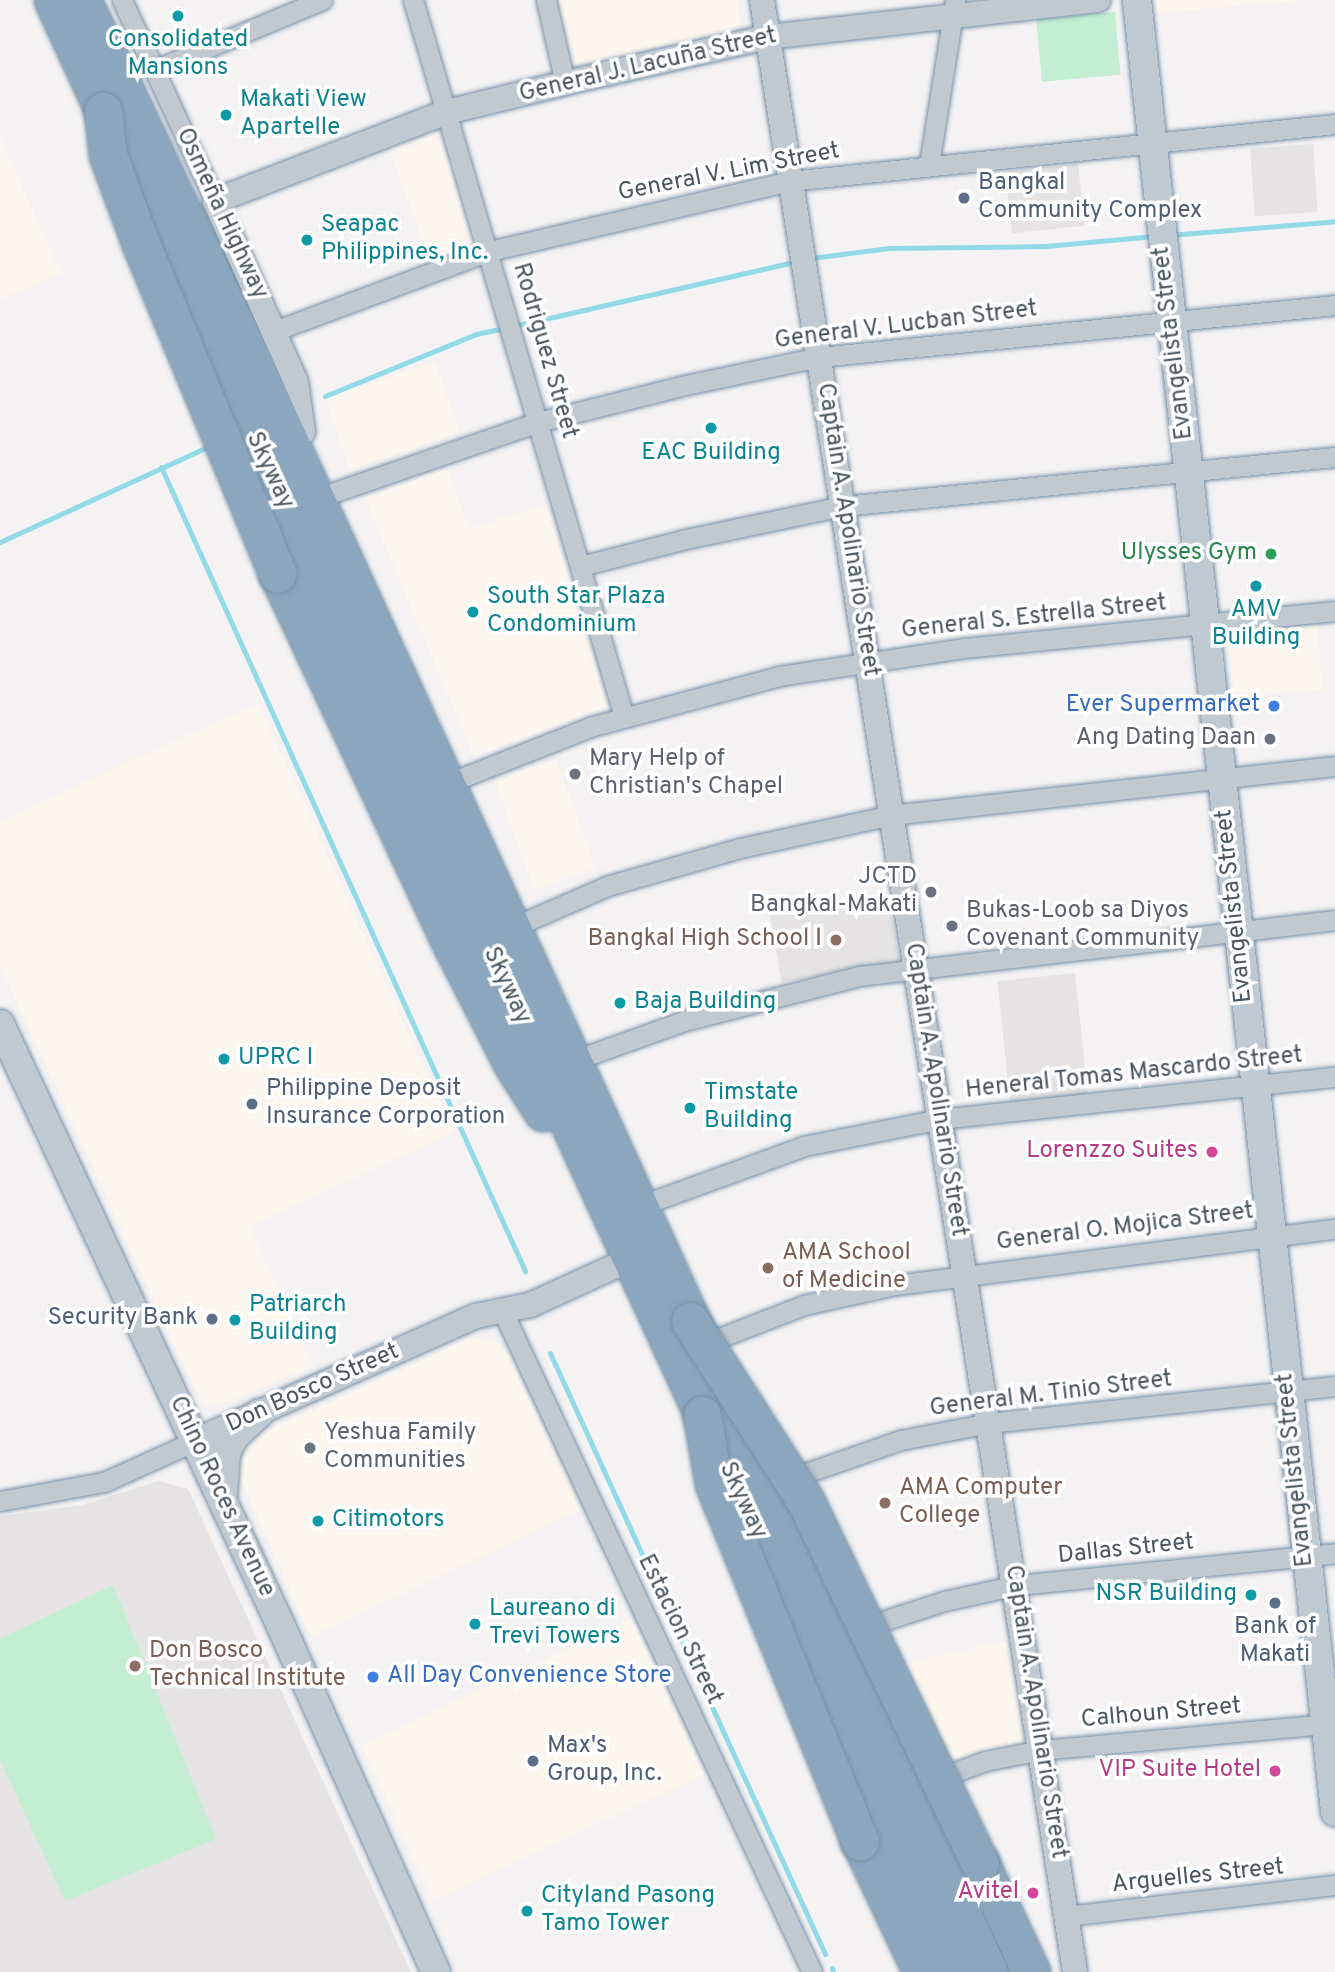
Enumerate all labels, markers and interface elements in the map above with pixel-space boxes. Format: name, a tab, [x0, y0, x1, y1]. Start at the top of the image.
marker: Consolidated Mansions	[170, 8, 186, 24]
street label: General J. Lacuña Street	[517, 22, 779, 110]
place label: Consolidated Mansions	[108, 27, 248, 83]
place label: Makati View Apartelle	[240, 87, 368, 143]
marker: Makati View Apartelle	[218, 107, 234, 123]
street label: Osmeña Highway	[169, 124, 273, 304]
street label: General V. Lim Street	[615, 137, 843, 209]
place label: Bangkal Community Complex	[978, 170, 1202, 226]
marker: Bangkal Community Complex	[956, 190, 972, 206]
place label: Seapac Philippines, Inc.	[321, 212, 488, 268]
marker: Seapac Philippines, Inc.	[299, 232, 315, 248]
street label: Evangelista Street	[1148, 245, 1200, 441]
street label: Rodriguez Street	[505, 260, 583, 442]
street label: General V. Lucban Street	[773, 296, 1039, 356]
street label: Captain A. Apolinario Street	[809, 380, 885, 680]
marker: EAC Building	[703, 420, 719, 436]
street label: Skyway	[239, 428, 299, 514]
place label: EAC Building	[641, 440, 781, 468]
place label: Ulysses Gym	[1121, 540, 1257, 568]
marker: Ulysses Gym	[1263, 546, 1279, 562]
marker: AMV Building	[1248, 578, 1264, 594]
place label: South Star Plaza Condominium	[487, 584, 665, 640]
street label: General S. Estrella Street	[900, 590, 1168, 646]
place label: AMV Building	[1212, 597, 1300, 653]
marker: South Star Plaza Condominium	[465, 604, 481, 620]
place label: Ever Supermarket	[1066, 692, 1260, 720]
marker: Ever Supermarket	[1266, 698, 1282, 714]
place label: Ang Dating Daan	[1076, 725, 1256, 753]
marker: Ang Dating Daan	[1262, 731, 1278, 747]
place label: Mary Help of Christian's Chapel	[589, 746, 783, 802]
marker: Mary Help of Christian's Chapel	[567, 766, 583, 782]
street label: Evangelista Street	[1211, 808, 1259, 1004]
place label: JCTD Bangkal-Makati	[750, 864, 917, 920]
marker: JCTD Bangkal-Makati	[923, 884, 939, 900]
place label: Bukas-Loob sa Diyos Covenant Community	[966, 898, 1199, 954]
marker: Bukas-Loob sa Diyos Covenant Community	[944, 918, 960, 934]
place label: Bangkal High School Ⅰ	[571, 926, 822, 954]
marker: Bangkal High School Ⅰ	[828, 932, 844, 948]
street label: Captain A. Apolinario Street	[897, 940, 973, 1240]
street label: Skyway	[476, 943, 536, 1029]
place label: Baja Building	[634, 989, 776, 1017]
marker: Baja Building	[612, 995, 628, 1011]
street label: Heneral Tomas Mascardo Street	[964, 1042, 1304, 1106]
place label: UPRC I	[238, 1045, 313, 1073]
marker: UPRC I	[216, 1051, 232, 1067]
place label: Philippine Deposit Insurance Corporation	[266, 1076, 505, 1132]
place label: Timstate Building	[704, 1080, 798, 1136]
marker: Philippine Deposit Insurance Corporation	[244, 1096, 260, 1112]
marker: Timstate Building	[682, 1100, 698, 1116]
place label: Lorenzzo Suites	[1026, 1138, 1198, 1166]
marker: Lorenzzo Suites	[1204, 1144, 1220, 1160]
street label: General O. Mojica Street	[995, 1198, 1255, 1258]
place label: AMA School of Medicine	[782, 1240, 912, 1296]
marker: AMA School of Medicine	[760, 1260, 776, 1276]
place label: Patriarch Building	[249, 1292, 347, 1348]
place label: Security Bank	[48, 1305, 198, 1333]
marker: Security Bank	[204, 1311, 220, 1327]
marker: Patriarch Building	[227, 1312, 243, 1328]
street label: Don Bosco Street	[222, 1338, 404, 1440]
street label: General M. Tinio Street	[928, 1366, 1174, 1424]
street label: Evangelista Street	[1272, 1372, 1320, 1568]
street label: Chino Roces Avenue	[162, 1392, 280, 1602]
place label: Yeshua Family Communities	[324, 1420, 476, 1476]
marker: Yeshua Family Communities	[302, 1440, 318, 1456]
street label: Skyway	[712, 1458, 772, 1544]
place label: AMA Computer College	[899, 1475, 1064, 1531]
marker: AMA Computer College	[877, 1495, 893, 1511]
place label: Citimotors	[332, 1507, 445, 1535]
marker: Citimotors	[310, 1513, 326, 1529]
street label: Dallas Street	[1057, 1529, 1195, 1571]
street label: Estacion Street	[630, 1550, 728, 1710]
street label: Captain A. Apolinario Street	[997, 1562, 1073, 1862]
place label: NSR Building	[1095, 1581, 1237, 1609]
marker: NSR Building	[1243, 1587, 1259, 1603]
marker: Bank of Makati	[1267, 1595, 1283, 1611]
place label: Laureano di Trevi Towers	[489, 1596, 621, 1652]
place label: Bank of Makati	[1234, 1614, 1316, 1670]
marker: Laureano di Trevi Towers	[467, 1616, 483, 1632]
place label: Don Bosco Technical Institute	[149, 1638, 346, 1694]
marker: Don Bosco Technical Institute	[127, 1658, 143, 1674]
place label: All Day Convenience Store	[387, 1663, 671, 1691]
marker: All Day Convenience Store	[365, 1669, 381, 1685]
street label: Calhoun Street	[1080, 1693, 1242, 1735]
place label: Max's Group, Inc.	[547, 1733, 662, 1789]
marker: Max's Group, Inc.	[525, 1753, 541, 1769]
place label: VIP Suite Hotel	[1099, 1757, 1261, 1785]
marker: VIP Suite Hotel	[1267, 1763, 1283, 1779]
street label: Arguelles Street	[1110, 1854, 1286, 1900]
place label: Avitel	[957, 1879, 1019, 1907]
place label: Cityland Pasong Tamo Tower	[541, 1883, 715, 1939]
marker: Avitel	[1025, 1885, 1041, 1901]
marker: Cityland Pasong Tamo Tower	[519, 1903, 535, 1919]

